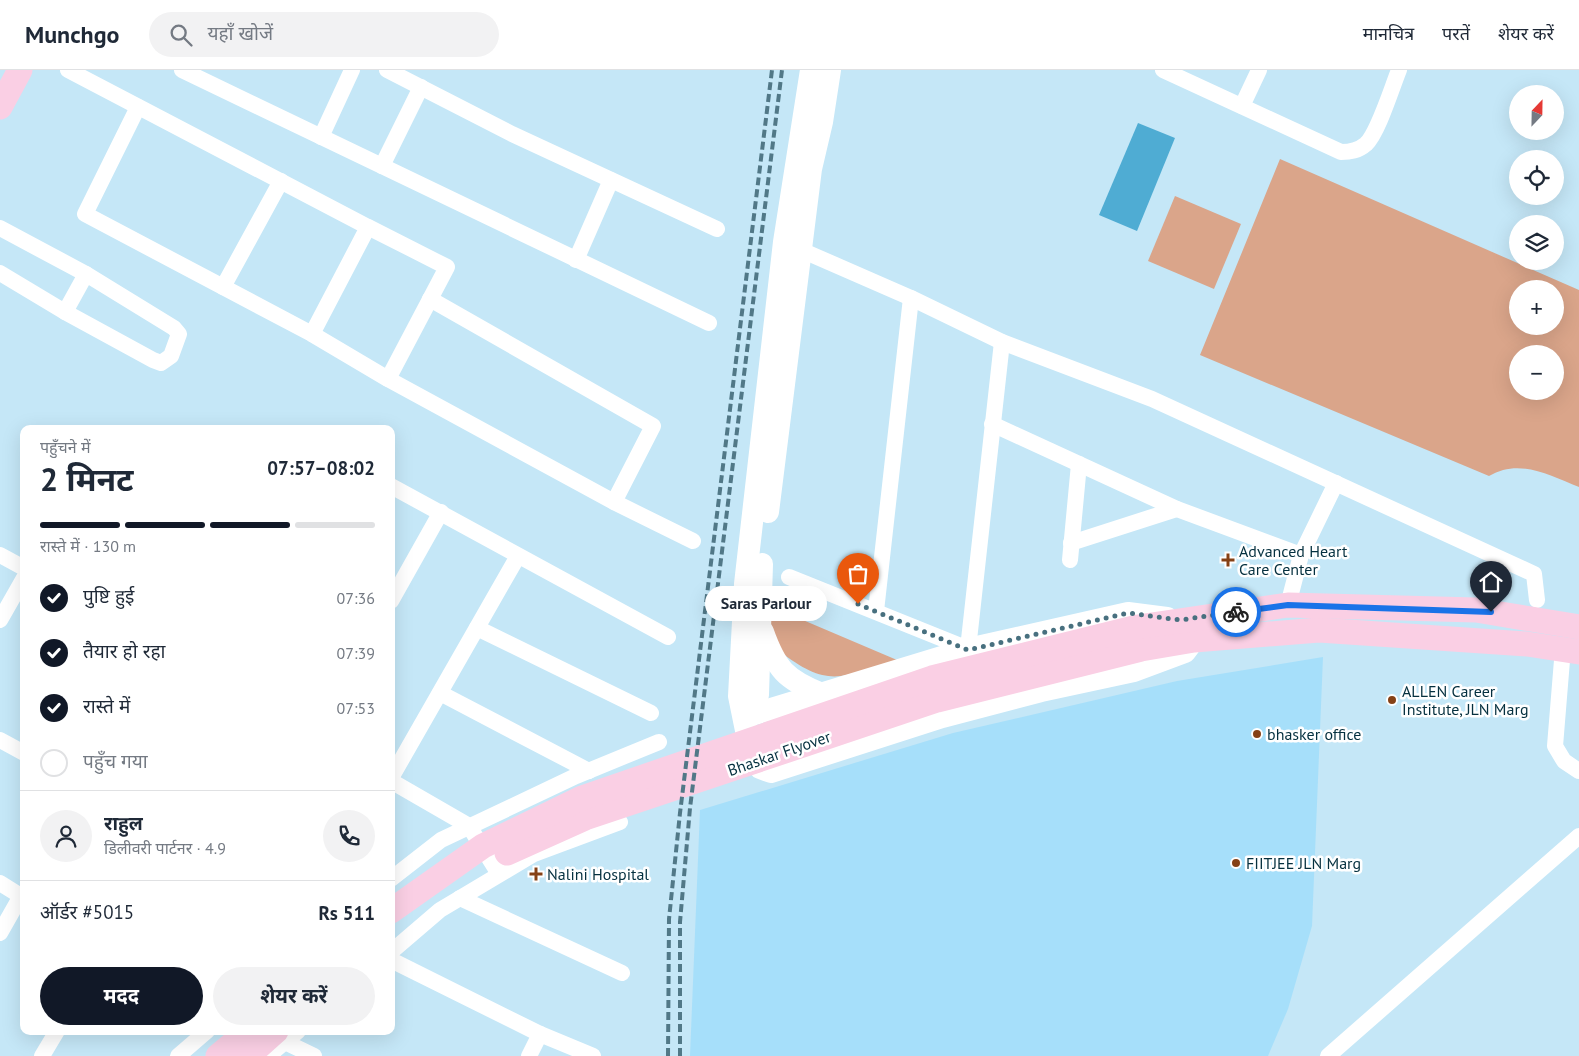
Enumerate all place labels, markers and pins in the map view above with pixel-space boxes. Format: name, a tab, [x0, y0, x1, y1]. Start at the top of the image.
place label: Advanced Heart Care Center	[1239, 541, 1348, 579]
pin	[837, 553, 879, 604]
marker: Advanced Heart Care Center	[1221, 553, 1235, 567]
pin	[1470, 561, 1512, 612]
callout: Saras Parlour	[706, 586, 828, 622]
place label: ALLEN Career Institute, JLN Marg	[1402, 681, 1529, 719]
marker: ALLEN Career Institute, JLN Marg	[1386, 694, 1398, 706]
place label: bhasker office	[1267, 724, 1361, 744]
marker: bhasker office	[1251, 728, 1263, 740]
place label: FIITJEE JLN Marg	[1246, 853, 1361, 873]
marker: FIITJEE JLN Marg	[1230, 857, 1242, 869]
place label: Nalini Hospital	[547, 864, 649, 884]
marker: Nalini Hospital	[529, 867, 543, 881]

